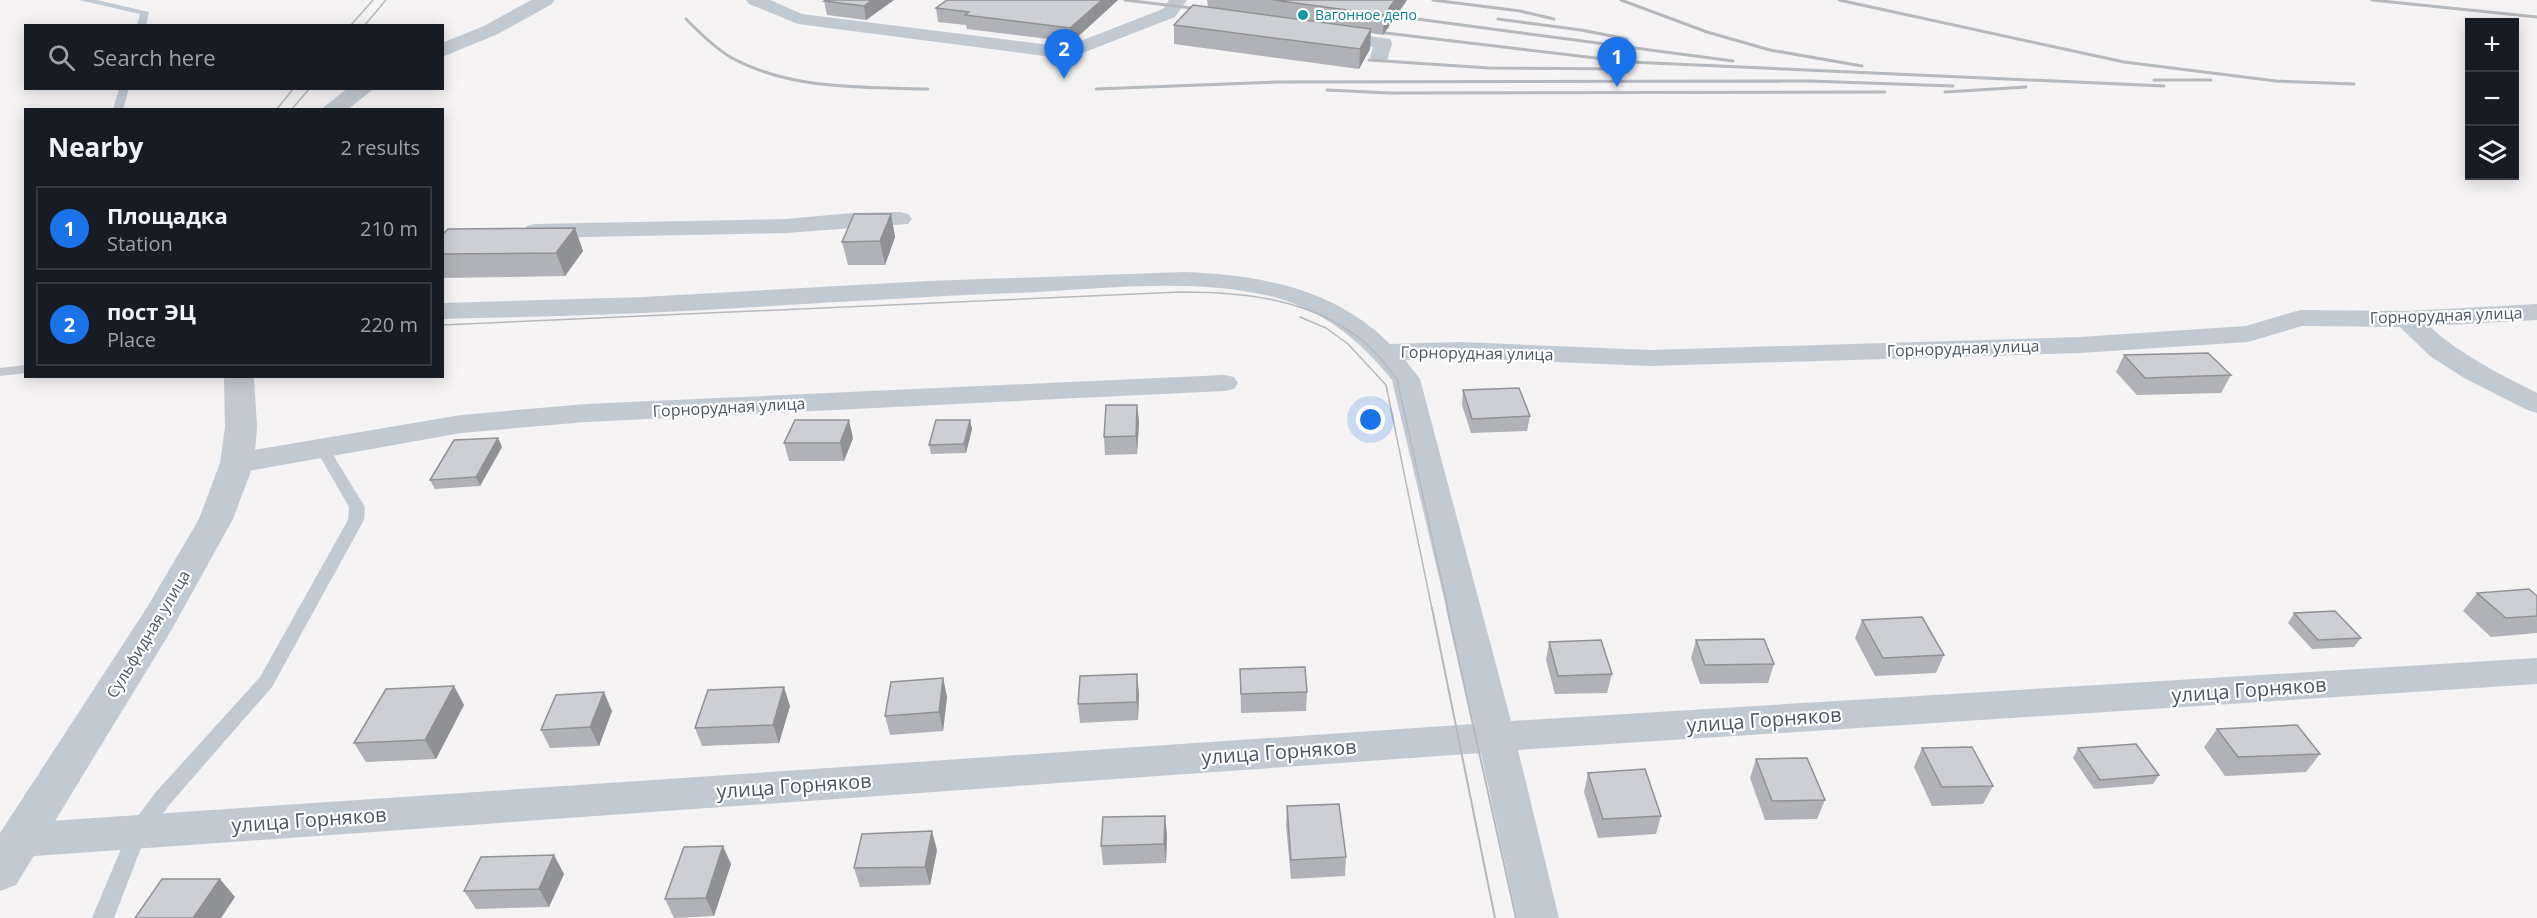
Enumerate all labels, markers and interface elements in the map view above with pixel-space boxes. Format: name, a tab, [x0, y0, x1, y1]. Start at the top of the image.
place label: Вагонное депо	[1315, 5, 1417, 24]
marker: Вагонное депо	[1296, 8, 1310, 22]
map controls	[2465, 18, 2519, 180]
button: +	[2465, 18, 2519, 72]
search box	[24, 24, 444, 90]
pin: 2	[1044, 29, 1084, 79]
pin: 1	[1598, 38, 1636, 87]
icon: search	[45, 41, 78, 74]
text: Search here	[93, 42, 216, 72]
button: −	[2465, 72, 2519, 126]
button: layers	[2465, 126, 2519, 180]
text: Nearby	[48, 129, 143, 165]
text: 2 results	[340, 134, 420, 161]
text: Площадка	[107, 200, 228, 230]
text: 1	[64, 215, 75, 242]
text: 210 m	[360, 215, 418, 242]
text: Station	[107, 230, 173, 257]
text: пост ЭЦ	[107, 296, 196, 326]
street label: Горнорудная улица	[2369, 301, 2523, 329]
text: 2	[64, 311, 75, 338]
text: 220 m	[360, 311, 418, 338]
text: Place	[107, 326, 156, 353]
street label: Горнорудная улица	[1886, 334, 2040, 362]
street label: Горнорудная улица	[1400, 341, 1554, 365]
street label: Горнорудная улица	[652, 392, 806, 422]
your location	[1356, 405, 1385, 434]
street label: Сульфидная улица	[101, 566, 195, 702]
street label: улица Горняков	[2171, 671, 2327, 708]
street label: улица Горняков	[1686, 701, 1842, 738]
street label: улица Горняков	[1201, 733, 1357, 770]
street label: улица Горняков	[716, 767, 872, 804]
street label: улица Горняков	[231, 801, 387, 838]

